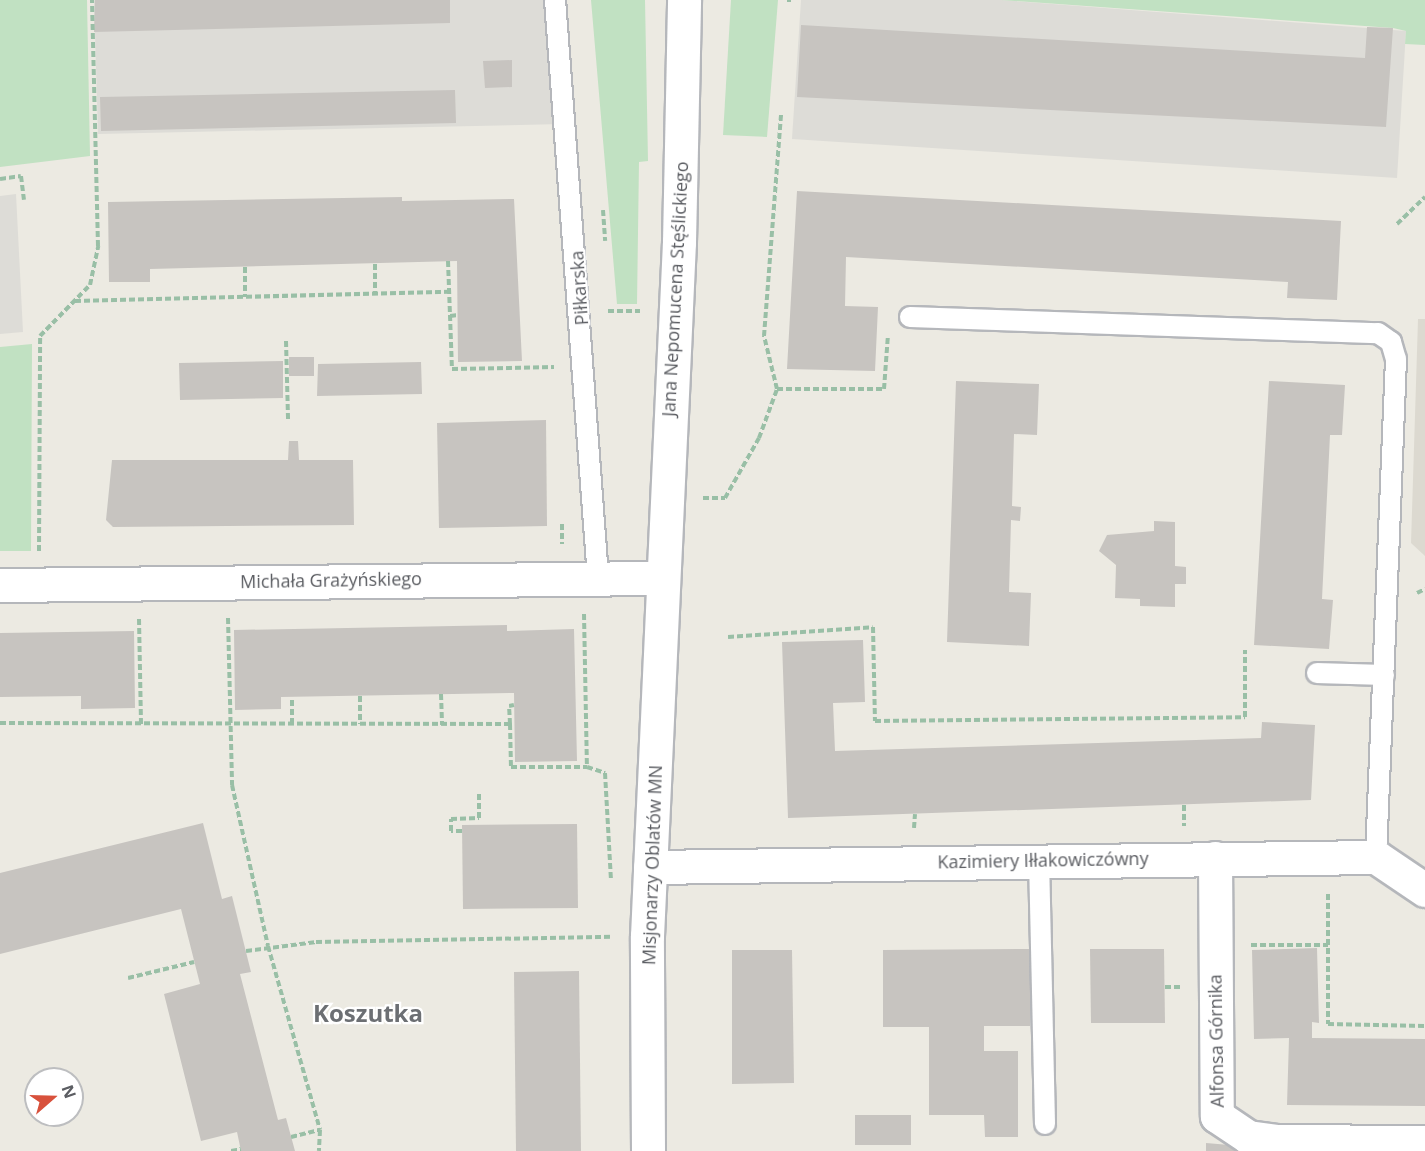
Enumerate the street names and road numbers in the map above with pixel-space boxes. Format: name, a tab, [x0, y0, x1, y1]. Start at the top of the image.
street label: Jana Nepomucena Stęślickiego	[658, 161, 692, 417]
street label: Piłkarska	[566, 250, 592, 326]
street label: Michała Grażyńskiego	[240, 568, 422, 592]
street label: Misjonarzy Oblatów MN	[638, 764, 666, 966]
street label: Kazimiery Iłłakowiczówny	[937, 847, 1149, 873]
street label: Alfonsa Górnika	[1204, 974, 1228, 1108]

